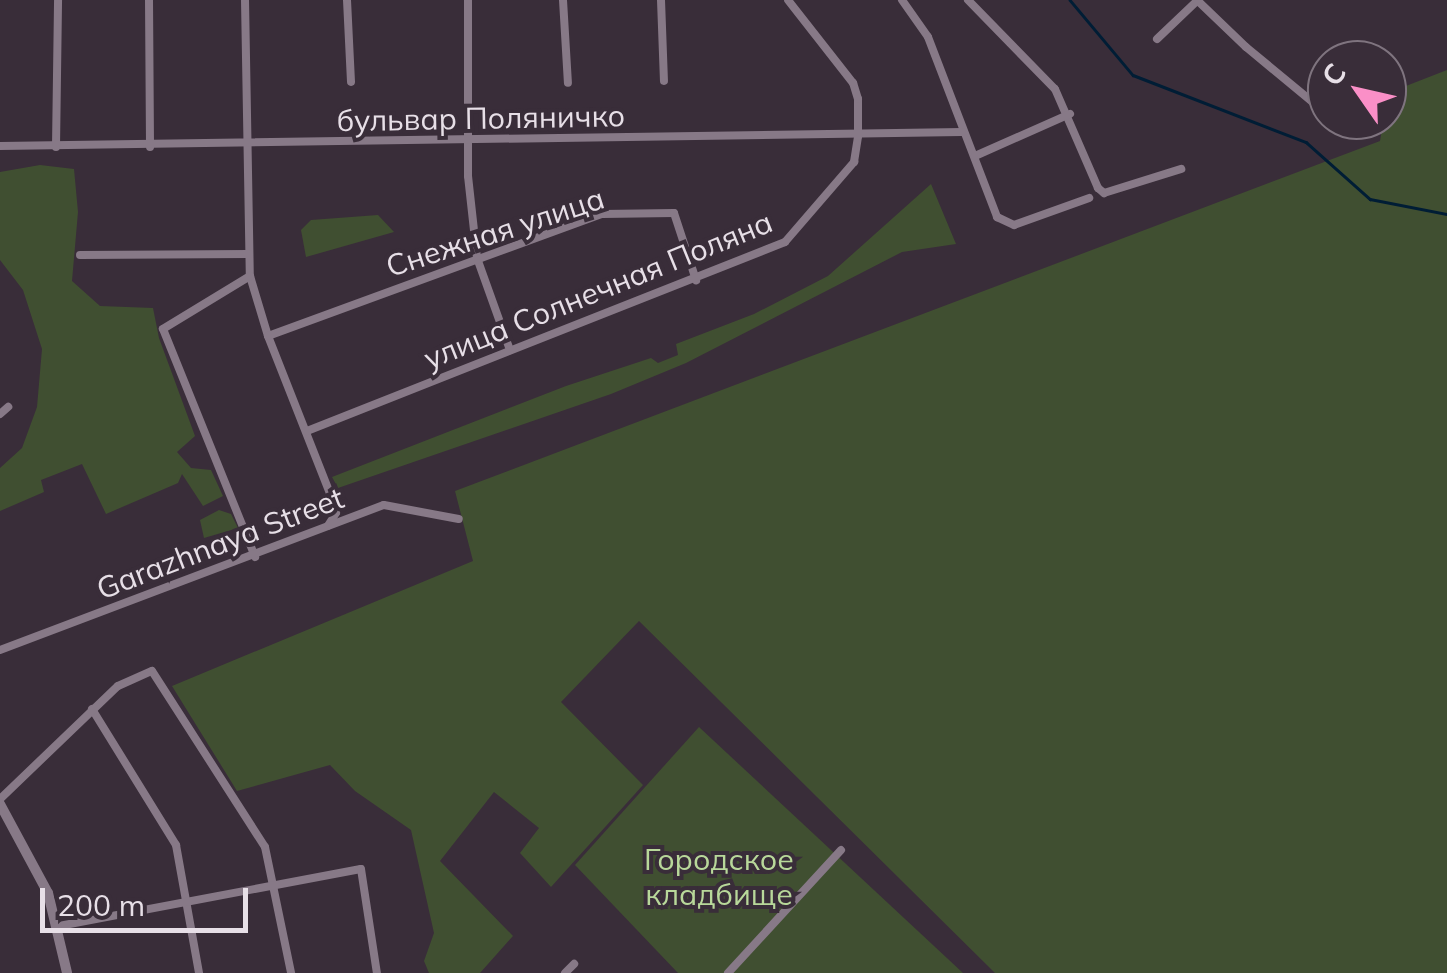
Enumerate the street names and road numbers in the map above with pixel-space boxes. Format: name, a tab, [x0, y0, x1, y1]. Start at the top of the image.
street label: бульвар Поляничко	[337, 97, 625, 139]
street label: Снежная улица	[381, 180, 609, 284]
street label: улица Солнечная Поляна	[419, 204, 777, 376]
street label: Garazhnaya Street	[91, 479, 349, 607]

